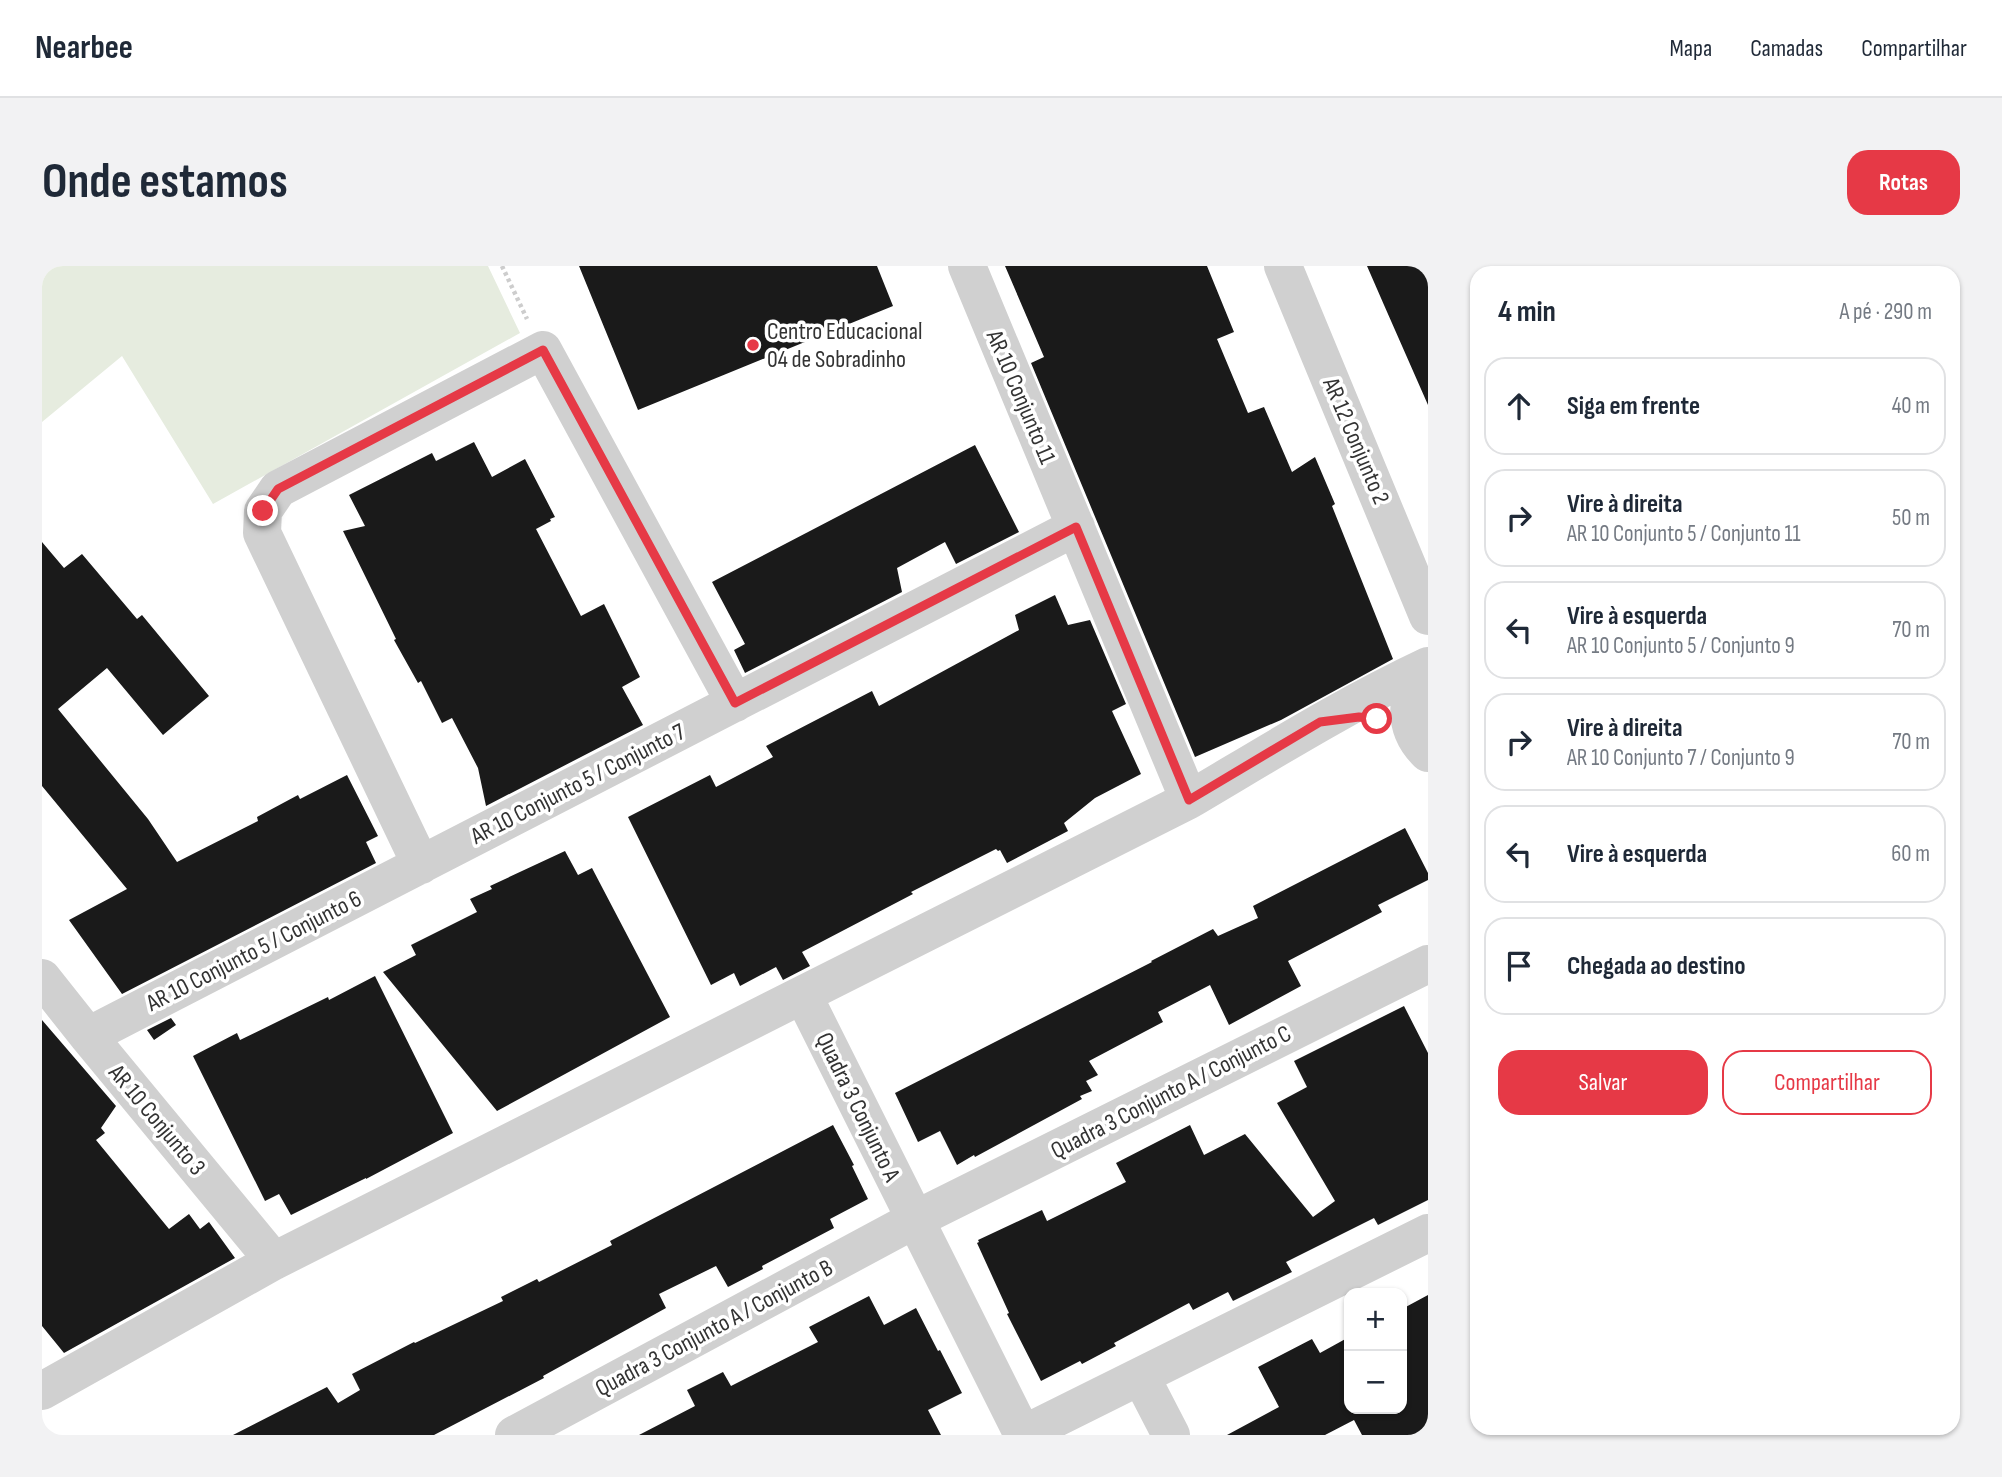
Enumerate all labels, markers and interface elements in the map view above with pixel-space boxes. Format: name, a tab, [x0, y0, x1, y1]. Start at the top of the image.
text: Nearbee	[35, 28, 133, 68]
text: Mapa	[1670, 34, 1712, 63]
text: Camadas	[1750, 34, 1823, 63]
text: Compartilhar	[1861, 34, 1967, 63]
button: Rotas	[1847, 150, 1960, 215]
text: Onde estamos	[42, 153, 288, 212]
text: 4 min	[1498, 294, 1556, 330]
text: A pé · 290 m	[1839, 298, 1932, 326]
place label: Centro Educacional 04 de Sobradinho	[767, 317, 922, 374]
street label: AR 10 Conjunto 11	[979, 325, 1062, 469]
marker: Centro Educacional 04 de Sobradinho	[745, 337, 761, 353]
street label: AR 12 Conjunto 2	[1316, 372, 1396, 509]
icon: ahead	[1500, 387, 1538, 425]
text: Siga em frente	[1567, 391, 1700, 422]
text: 40 m	[1892, 392, 1930, 420]
text: Vire à direita	[1567, 489, 1683, 520]
route end	[247, 495, 278, 526]
icon: right	[1500, 499, 1538, 537]
text: 50 m	[1892, 504, 1930, 532]
text: AR 10 Conjunto 5 / Conjunto 11	[1567, 520, 1801, 548]
text: Vire à esquerda	[1567, 601, 1707, 632]
icon: left	[1500, 611, 1538, 649]
text: 70 m	[1892, 616, 1930, 644]
text: AR 10 Conjunto 5 / Conjunto 9	[1567, 632, 1795, 660]
route start	[1361, 703, 1392, 734]
text: Vire à direita	[1567, 713, 1683, 744]
street label: AR 10 Conjunto 5 / Conjunto 7	[465, 717, 690, 851]
icon: right	[1500, 723, 1538, 761]
text: 70 m	[1892, 728, 1930, 756]
text: AR 10 Conjunto 7 / Conjunto 9	[1567, 744, 1795, 772]
icon: left	[1500, 835, 1538, 873]
text: Vire à esquerda	[1567, 839, 1707, 870]
text: 60 m	[1891, 840, 1930, 868]
street label: AR 10 Conjunto 5 / Conjunto 6	[141, 884, 366, 1018]
icon: arrive	[1500, 947, 1538, 985]
text: Chegada ao destino	[1567, 951, 1746, 982]
street label: Quadra 3 Conjunto A / Conjunto C	[1046, 1019, 1296, 1165]
street label: Quadra 3 Conjunto A	[809, 1028, 907, 1187]
button: Salvar	[1498, 1050, 1708, 1115]
button: Compartilhar	[1722, 1050, 1932, 1115]
street label: AR 10 Conjunto 3	[102, 1058, 212, 1181]
street label: Quadra 3 Conjunto A / Conjunto B	[590, 1253, 838, 1403]
map controls	[1344, 1288, 1407, 1414]
button: +	[1344, 1288, 1407, 1351]
button: −	[1344, 1351, 1407, 1414]

